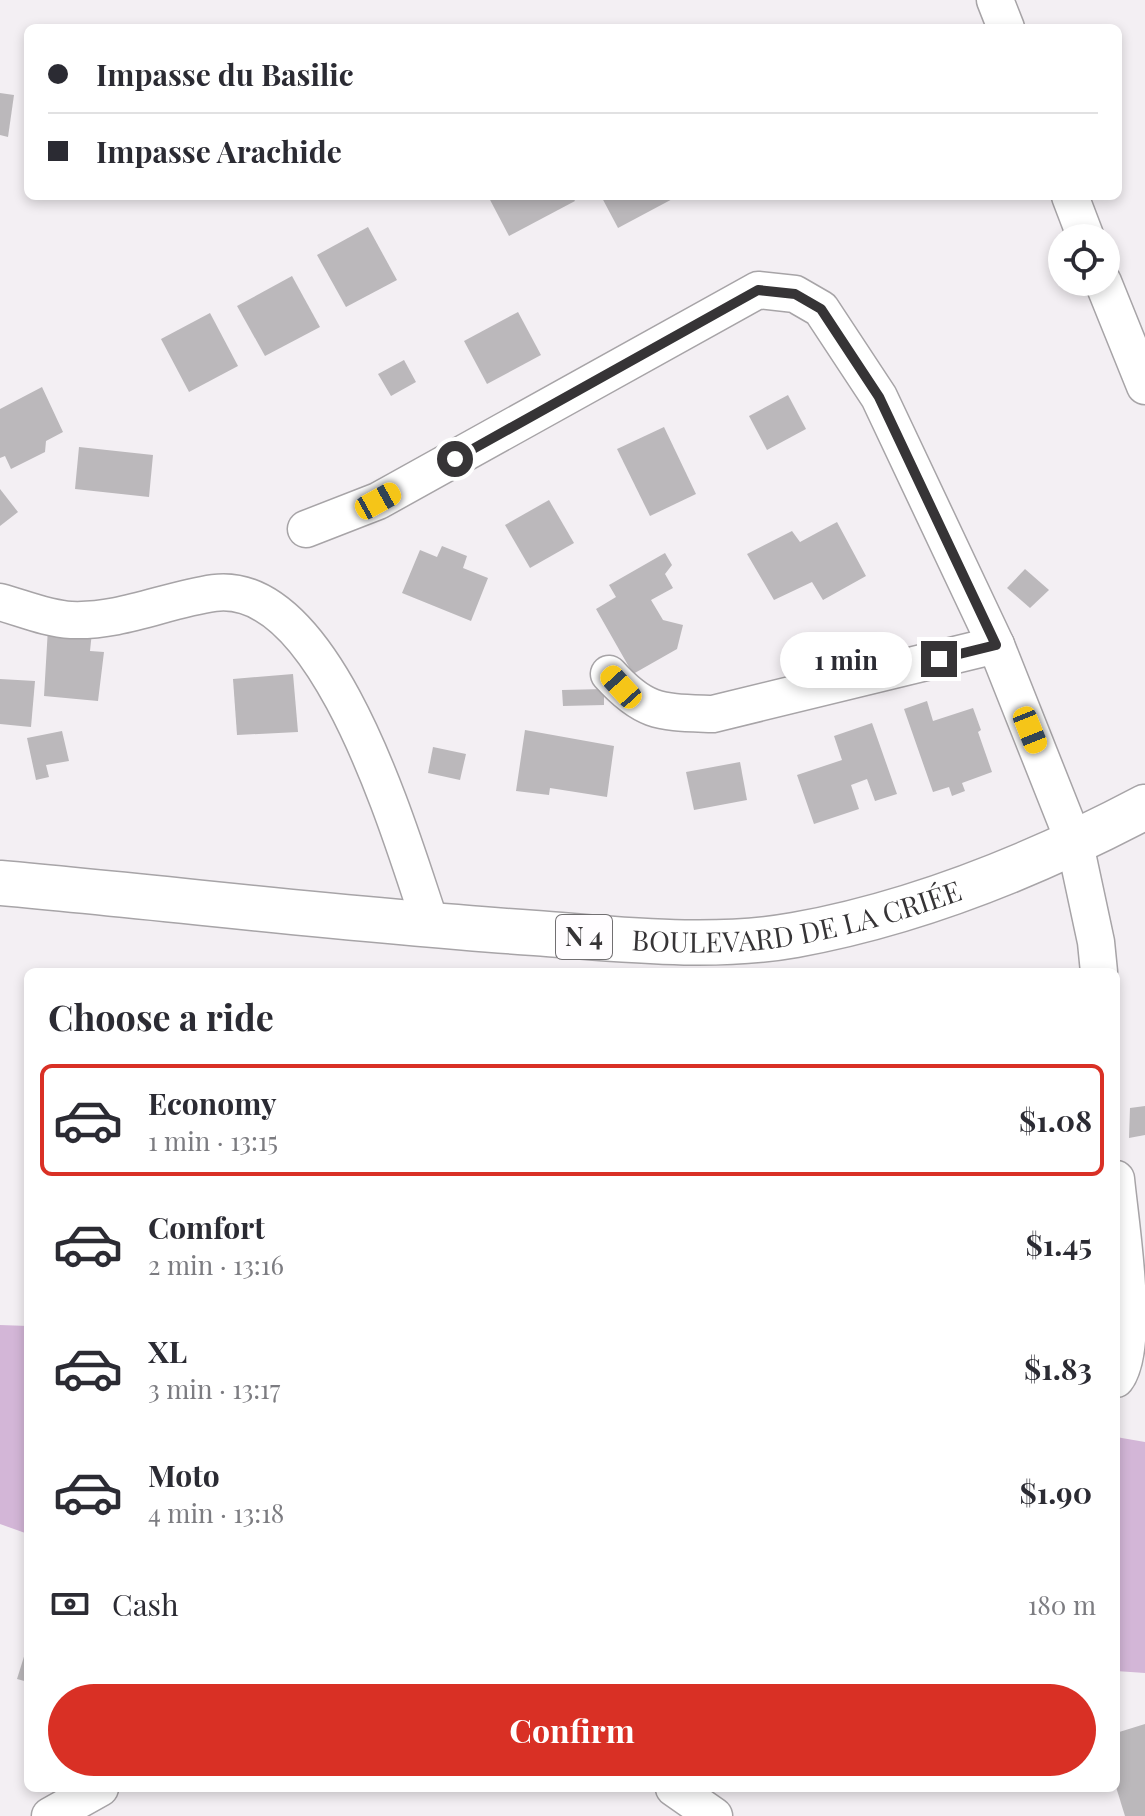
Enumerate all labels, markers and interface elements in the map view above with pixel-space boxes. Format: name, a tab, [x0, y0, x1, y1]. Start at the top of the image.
text: Impasse du Basilic	[96, 54, 354, 94]
text: Impasse Arachide	[96, 131, 342, 171]
map controls	[1048, 224, 1120, 296]
button: locate	[1048, 224, 1120, 296]
route start	[437, 441, 473, 477]
car	[351, 479, 405, 523]
callout: 1 min	[779, 631, 911, 687]
route end	[921, 641, 957, 677]
text: 1 min	[814, 642, 878, 677]
car	[596, 661, 646, 713]
car	[1010, 703, 1050, 757]
street label: BOULEVARD DE LA CRIÉE	[631, 871, 966, 960]
road number: N 4	[556, 915, 612, 959]
text: Choose a ride	[48, 992, 274, 1040]
text: Economy	[148, 1083, 277, 1123]
icon: car	[52, 1084, 124, 1156]
text: $1.08	[1019, 1100, 1092, 1140]
text: 1 min · 13:15	[148, 1123, 278, 1158]
text: Comfort	[148, 1207, 265, 1247]
icon: car	[52, 1208, 124, 1280]
text: $1.45	[1026, 1224, 1092, 1264]
text: 2 min · 13:16	[148, 1247, 284, 1282]
text: XL	[148, 1331, 187, 1371]
icon: car	[52, 1332, 124, 1404]
text: $1.83	[1024, 1348, 1092, 1388]
text: 3 min · 13:17	[148, 1371, 280, 1406]
text: Moto	[148, 1455, 220, 1495]
icon: car	[52, 1456, 124, 1528]
text: $1.90	[1019, 1472, 1092, 1512]
text: 4 min · 13:18	[148, 1495, 284, 1530]
icon: cash	[48, 1582, 92, 1626]
text: Cash	[112, 1584, 179, 1624]
text: 180 m	[1028, 1587, 1096, 1622]
button: Confirm	[48, 1684, 1096, 1776]

